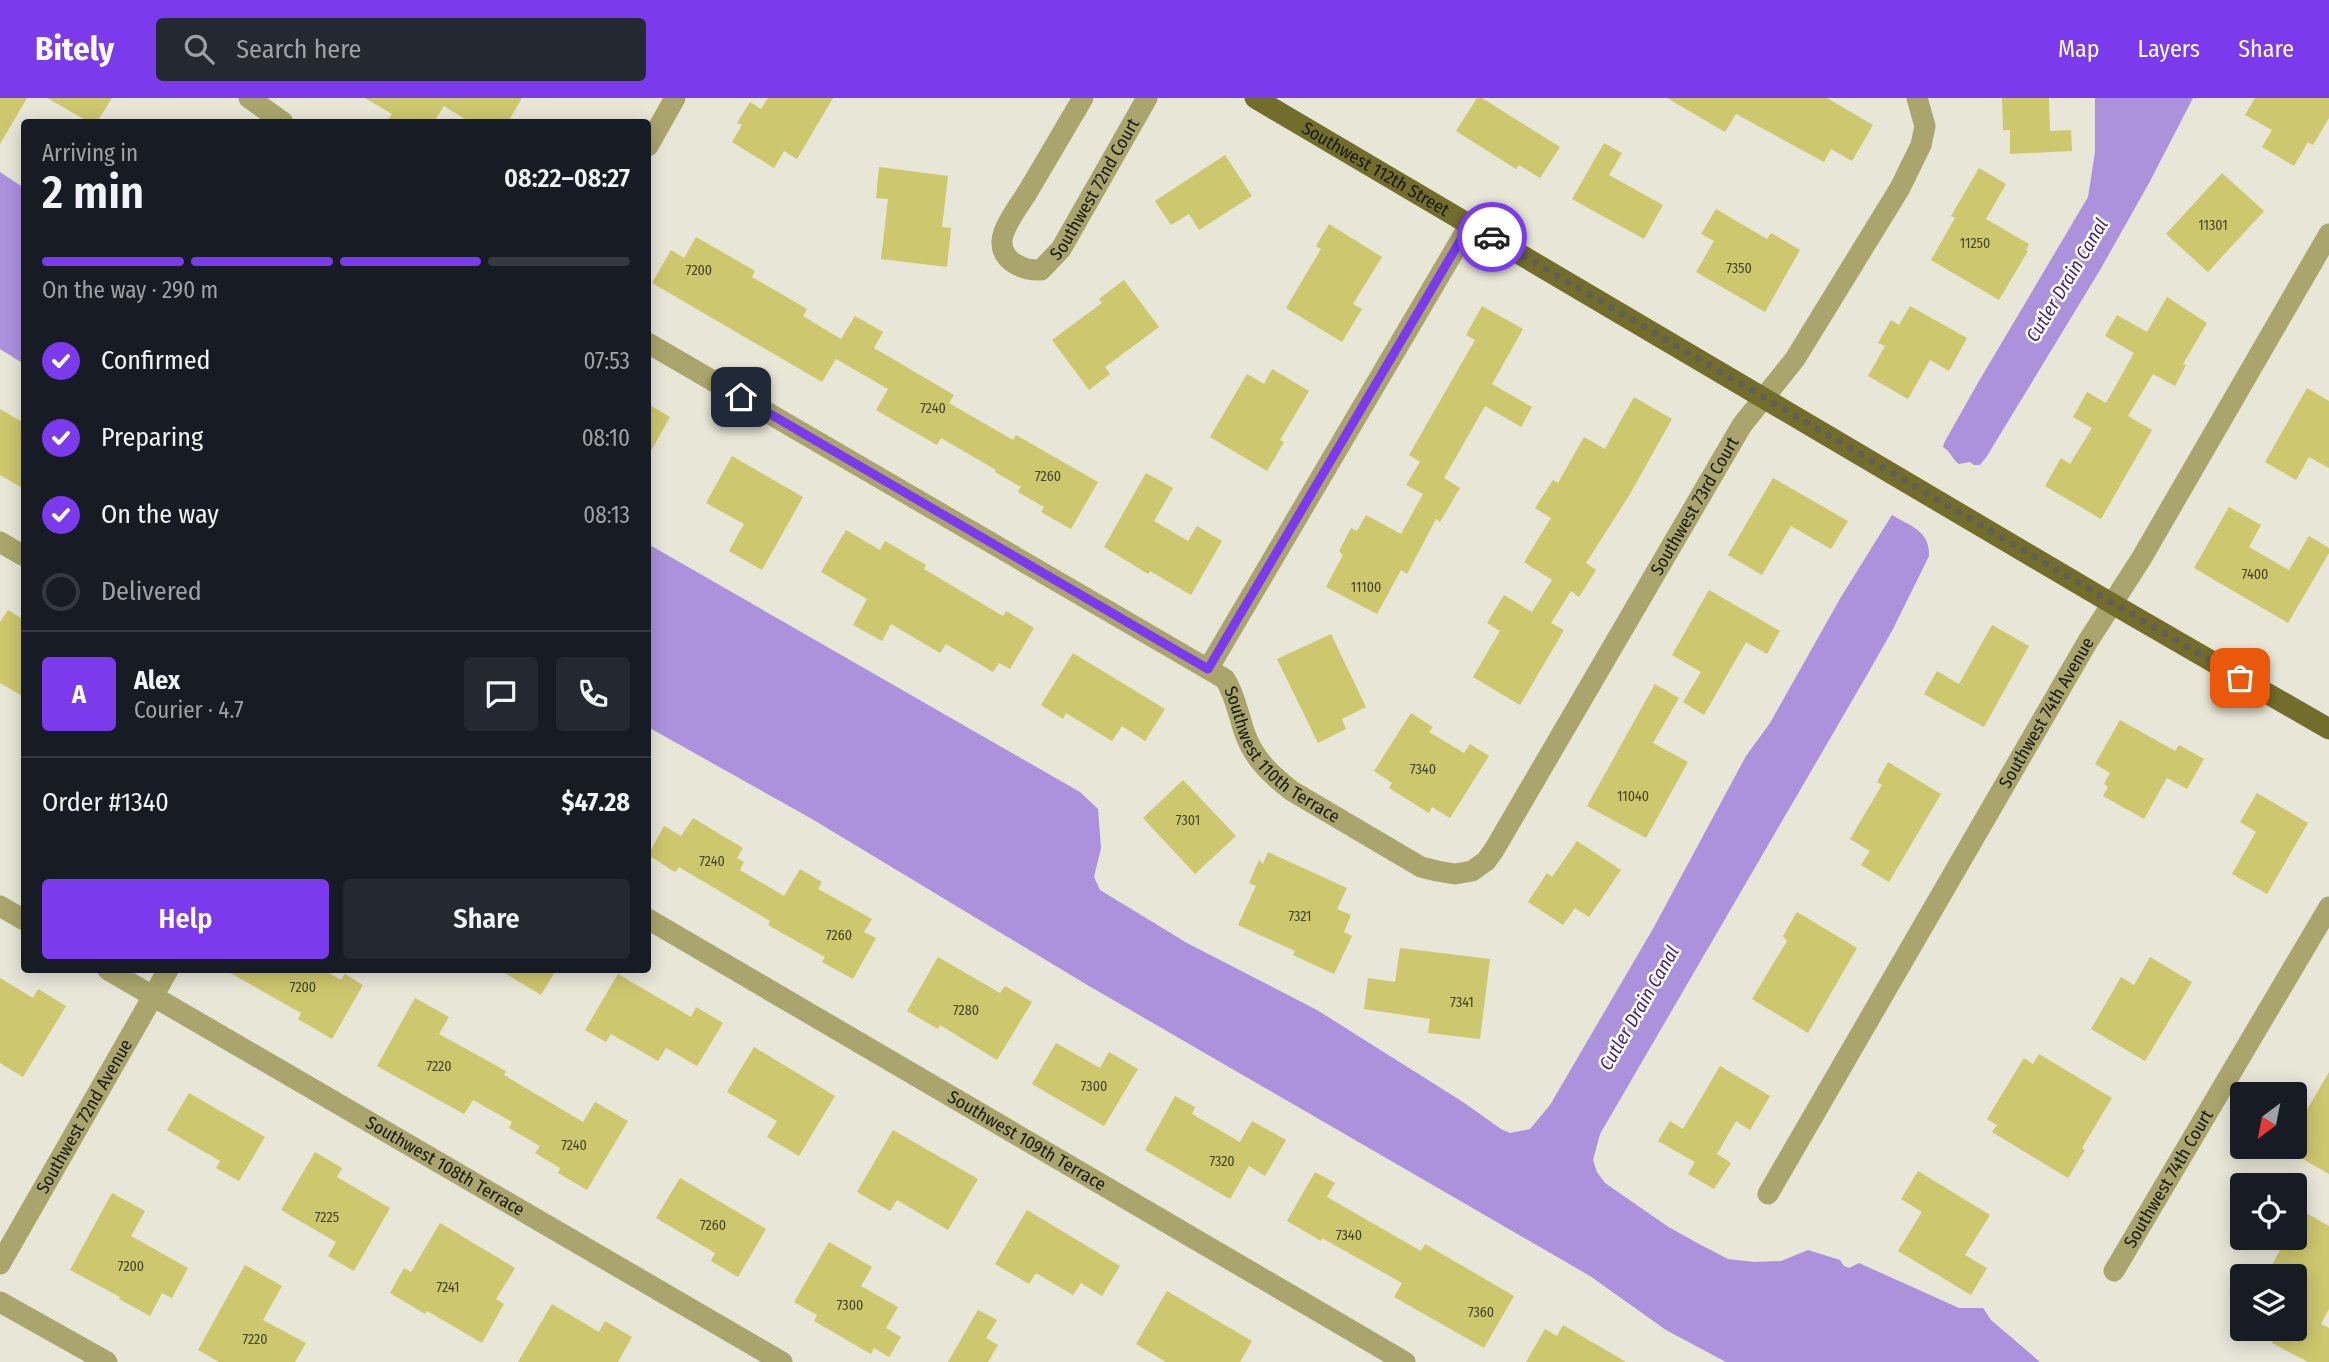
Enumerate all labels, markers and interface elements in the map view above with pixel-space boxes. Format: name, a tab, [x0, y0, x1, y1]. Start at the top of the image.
search box	[156, 18, 646, 81]
text: Bitely	[35, 29, 114, 69]
icon: search	[180, 30, 218, 68]
text: Search here	[236, 34, 361, 65]
text: Map	[2058, 35, 2100, 63]
text: Layers	[2138, 35, 2200, 63]
text: Share	[2238, 35, 2294, 63]
street label: Southwest 72nd Court	[1045, 114, 1144, 265]
street label: Southwest 112th Street	[1298, 117, 1453, 221]
text: Arriving in	[42, 139, 138, 167]
text: 08:22–08:27	[504, 163, 630, 194]
text: 2 min	[42, 165, 144, 220]
courier	[1457, 202, 1527, 272]
water label: Cutler Drain Canal	[2021, 214, 2113, 346]
house number: 11301	[2198, 217, 2228, 234]
icon: car	[1473, 218, 1511, 256]
house number: 11250	[1960, 235, 1990, 252]
house number: 7350	[1726, 260, 1752, 277]
house number: 7200	[686, 262, 712, 279]
text: On the way · 290 m	[42, 276, 218, 304]
icon: check	[42, 342, 80, 380]
text: Confirmed	[101, 345, 211, 376]
text: 07:53	[583, 347, 630, 375]
pin	[711, 367, 771, 427]
icon: home	[722, 378, 760, 416]
house number: 7240	[920, 400, 946, 417]
icon: check	[42, 419, 80, 457]
text: Preparing	[101, 422, 203, 453]
text: 08:10	[582, 424, 630, 452]
street label: Southwest 73rd Court	[1646, 433, 1744, 579]
house number: 7260	[1035, 468, 1061, 485]
icon: check	[42, 496, 80, 534]
text: On the way	[101, 499, 219, 530]
text: 08:13	[583, 501, 630, 529]
house number: 7400	[2242, 566, 2268, 583]
text: Delivered	[101, 576, 202, 607]
house number: 11100	[1351, 579, 1381, 596]
street label: Southwest 74th Avenue	[1994, 633, 2099, 792]
pin	[2210, 648, 2270, 708]
button: chat	[464, 657, 538, 731]
button: phone	[556, 657, 630, 731]
icon: bag	[2221, 659, 2259, 697]
text: Alex	[134, 665, 180, 696]
text: A	[72, 679, 86, 710]
street label: Southwest 110th Terrace	[1219, 683, 1344, 828]
text: Courier · 4.7	[134, 696, 244, 724]
house number: 7340	[1410, 761, 1436, 778]
text: Order #1340	[42, 787, 169, 818]
text: $47.28	[561, 787, 630, 818]
house number: 11040	[1617, 788, 1649, 805]
house number: 7301	[1176, 812, 1200, 829]
house number: 7240	[699, 853, 725, 870]
button: Help	[42, 879, 329, 959]
button: Share	[343, 879, 630, 959]
house number: 7321	[1288, 908, 1312, 925]
house number: 7260	[826, 927, 852, 944]
water label: Cutler Drain Canal	[1594, 942, 1684, 1074]
house number: 7200	[290, 979, 316, 996]
house number: 7341	[1450, 994, 1474, 1011]
house number: 7280	[953, 1002, 979, 1019]
street label: Southwest 72nd Avenue	[32, 1035, 137, 1198]
house number: 7220	[426, 1058, 452, 1075]
house number: 7300	[1081, 1078, 1107, 1095]
north arrow	[2230, 1082, 2306, 1158]
map controls	[2230, 1082, 2307, 1341]
street label: Southwest 109th Terrace	[944, 1086, 1110, 1196]
street label: Southwest 74th Court	[2119, 1106, 2218, 1252]
street label: Southwest 108th Terrace	[362, 1111, 529, 1221]
house number: 7240	[561, 1137, 587, 1154]
house number: 7320	[1209, 1153, 1235, 1170]
button: locate	[2230, 1173, 2307, 1250]
house number: 7225	[315, 1209, 339, 1226]
house number: 7260	[700, 1217, 726, 1234]
house number: 7340	[1336, 1227, 1362, 1244]
house number: 7200	[118, 1258, 144, 1275]
button: layers	[2230, 1264, 2307, 1341]
house number: 7241	[437, 1279, 459, 1296]
house number: 7300	[837, 1297, 863, 1314]
house number: 7360	[1468, 1304, 1494, 1321]
house number: 7220	[242, 1331, 268, 1348]

